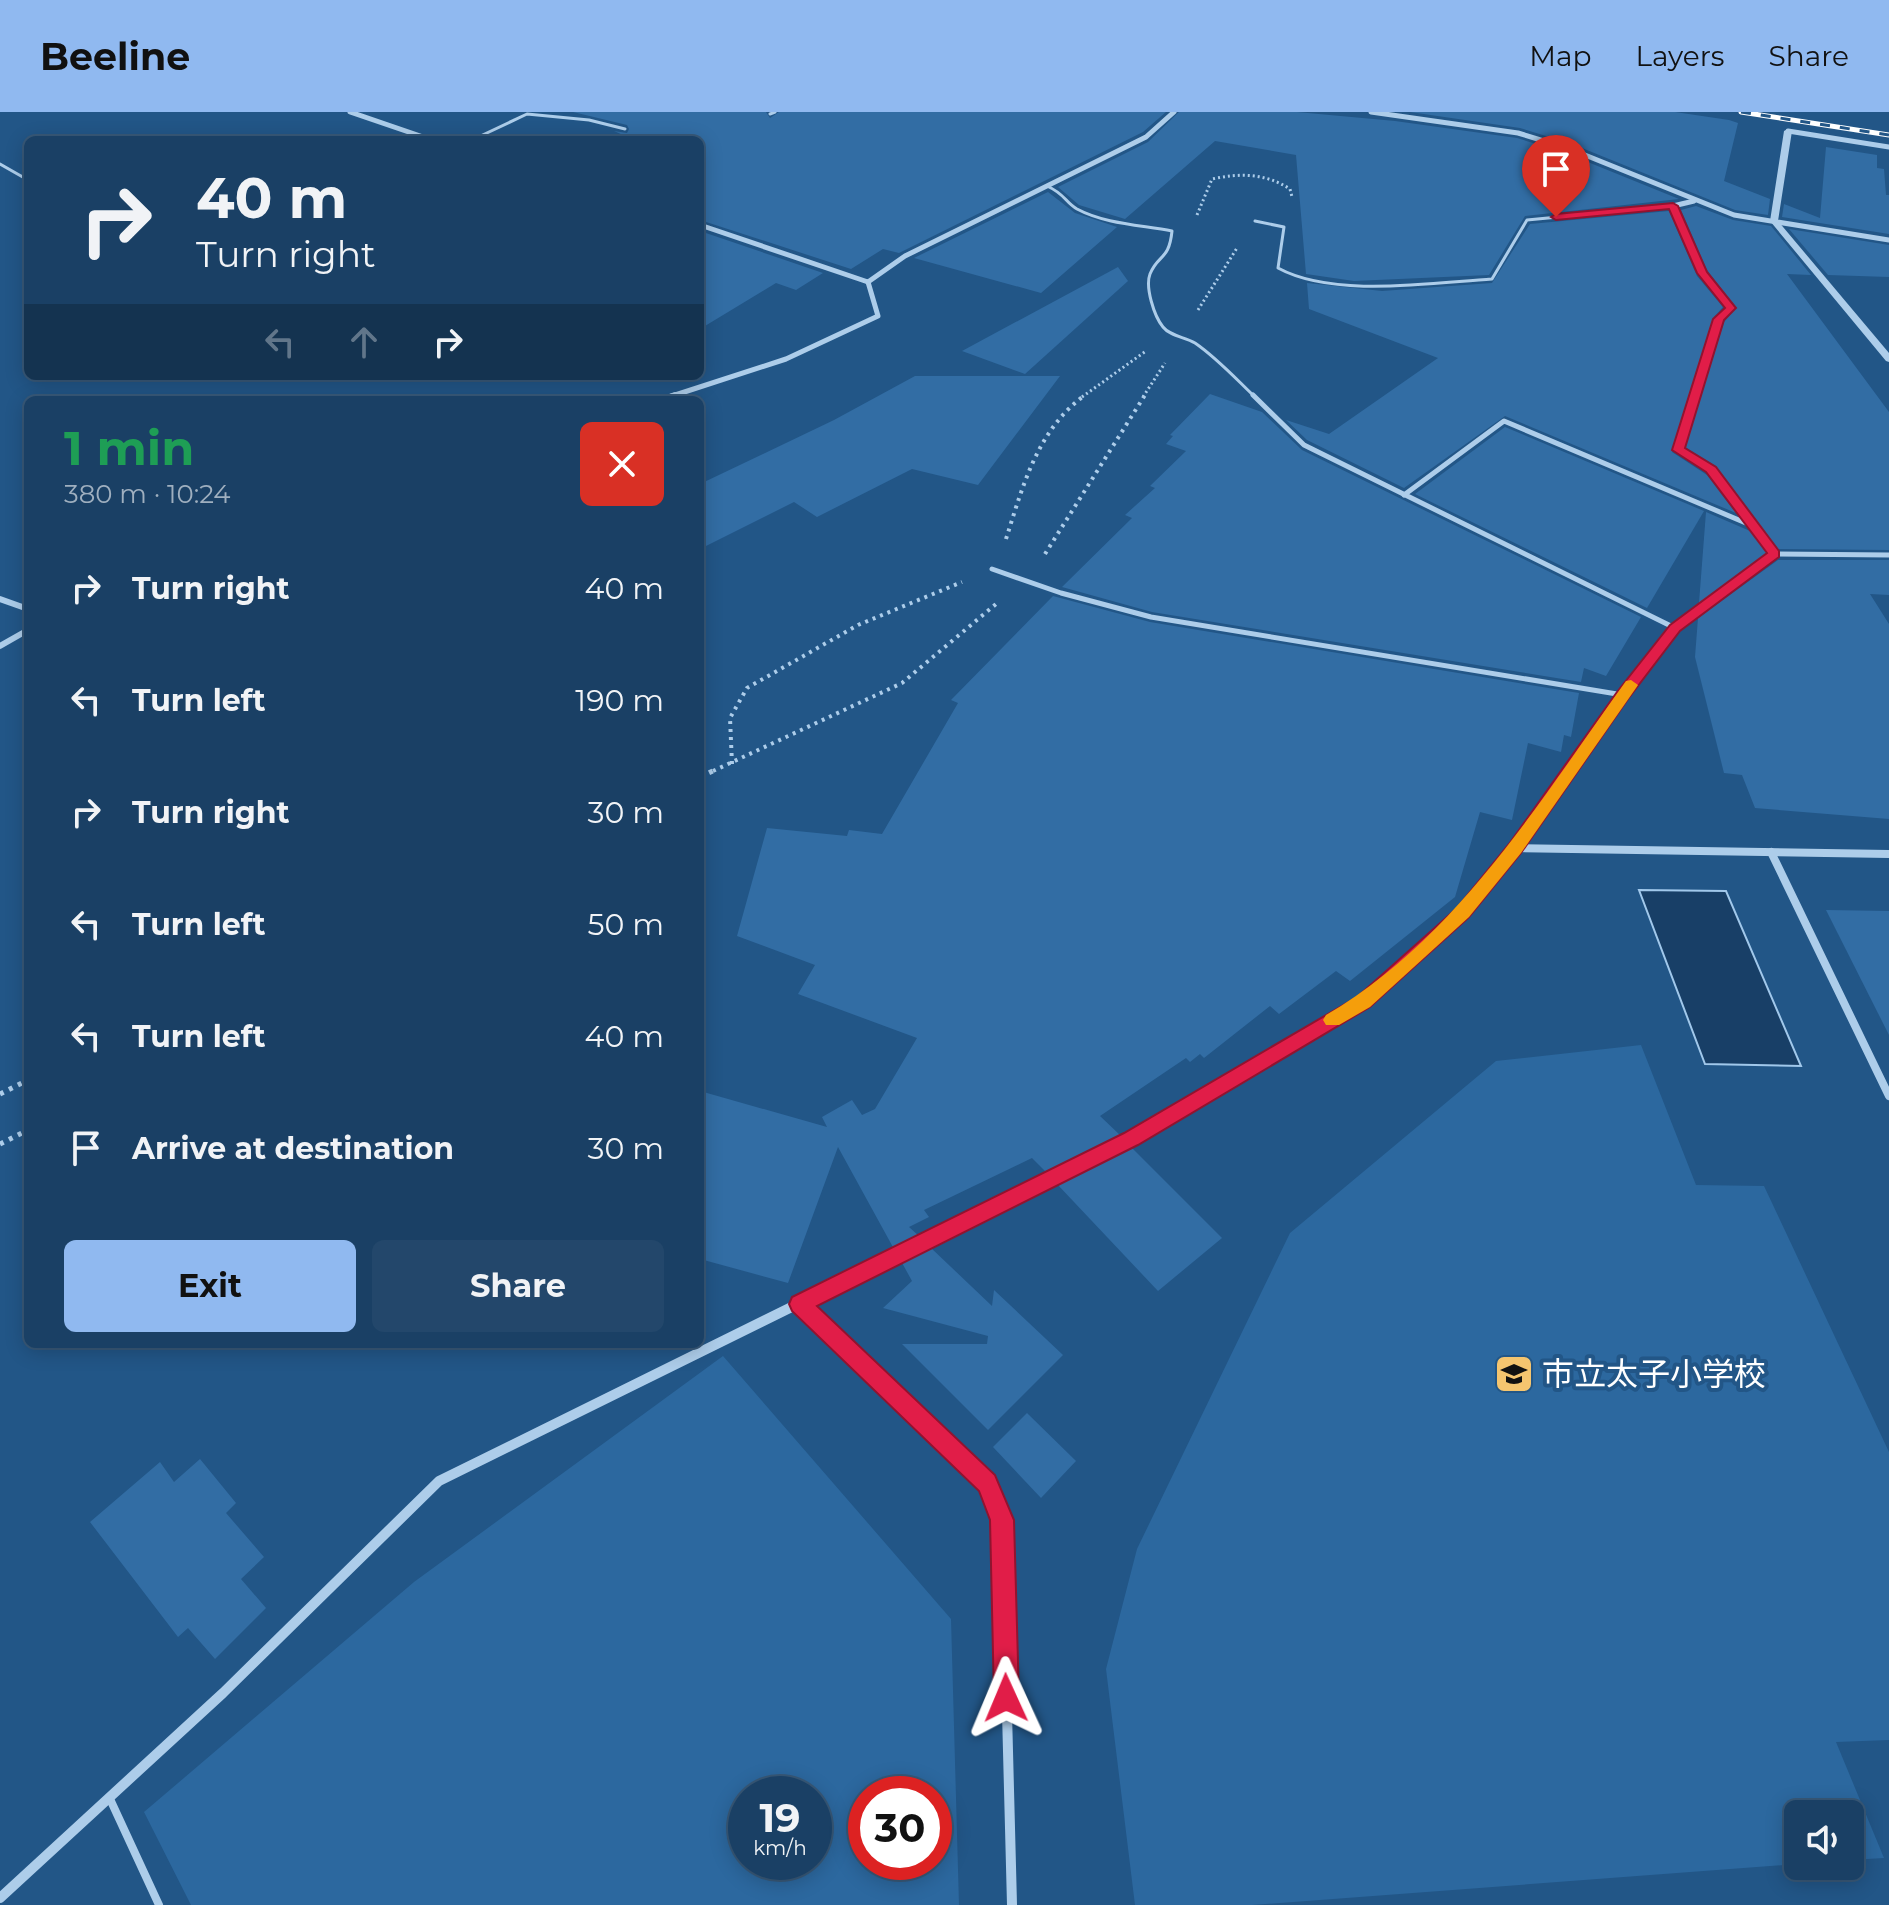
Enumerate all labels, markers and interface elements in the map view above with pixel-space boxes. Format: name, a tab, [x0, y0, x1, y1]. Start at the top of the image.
text: Beeline	[40, 33, 190, 80]
text: Map	[1529, 39, 1592, 73]
text: Layers	[1636, 39, 1725, 73]
text: Share	[1769, 39, 1849, 73]
pin	[1522, 135, 1590, 217]
icon: arrive	[1534, 147, 1578, 191]
text: 40 m	[196, 164, 347, 232]
icon: right	[64, 168, 168, 272]
text: Turn right	[196, 232, 376, 276]
icon: left	[258, 320, 302, 364]
icon: ahead	[342, 320, 386, 364]
icon: right	[426, 320, 470, 364]
text: 1 min	[64, 419, 194, 477]
button: close	[580, 422, 664, 506]
text: 380 m · 10:24	[64, 478, 231, 510]
icon: right	[64, 566, 108, 610]
text: Turn right	[132, 570, 289, 607]
text: 40 m	[585, 570, 664, 607]
icon: left	[64, 678, 108, 722]
text: Turn left	[132, 682, 265, 719]
text: 190 m	[575, 682, 664, 719]
icon: right	[64, 790, 108, 834]
text: Turn right	[132, 794, 289, 831]
text: 30 m	[588, 794, 664, 831]
icon: left	[64, 902, 108, 946]
text: Turn left	[132, 906, 265, 943]
text: 50 m	[587, 906, 664, 943]
icon: left	[64, 1014, 108, 1058]
text: Turn left	[132, 1018, 265, 1055]
text: 40 m	[585, 1018, 664, 1055]
icon: arrive	[64, 1126, 108, 1170]
text: Arrive at destination	[132, 1130, 454, 1167]
text: 30 m	[588, 1130, 664, 1167]
button: Exit	[64, 1240, 356, 1332]
button: Share	[372, 1240, 664, 1332]
school or university icon: 市立太子小学校	[1493, 1353, 1535, 1395]
place label: 市立太子小学校	[1542, 1354, 1766, 1393]
position arrow	[964, 1656, 1048, 1740]
speed limit sign: 30	[848, 1776, 952, 1880]
text: 19	[759, 1793, 801, 1842]
map controls	[1784, 1800, 1864, 1880]
button: sound	[1784, 1800, 1864, 1880]
text: km/h	[753, 1836, 807, 1860]

